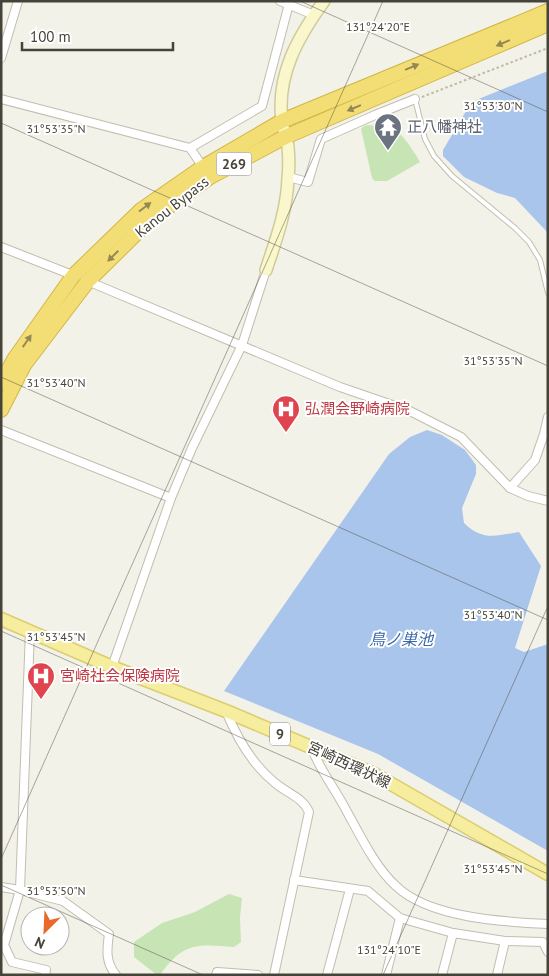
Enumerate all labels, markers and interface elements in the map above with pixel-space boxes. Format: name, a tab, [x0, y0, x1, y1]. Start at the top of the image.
text: 131°24'20"E	[346, 19, 410, 34]
scale bar	[22, 20, 174, 52]
text: 100 m	[30, 27, 71, 46]
one-way arrow	[496, 40, 510, 48]
one-way arrow	[405, 63, 419, 71]
text: 31°53'30"N	[463, 98, 523, 113]
one-way arrow	[347, 104, 361, 112]
temple icon: 正八幡神社	[373, 112, 403, 151]
place label: 正八幡神社	[407, 117, 482, 136]
text: 31°53'35"N	[26, 121, 86, 136]
road number: 269	[216, 152, 252, 175]
street label: Kanou Bypass	[131, 172, 212, 241]
one-way arrow	[138, 202, 151, 213]
one-way arrow	[108, 250, 120, 262]
one-way arrow	[22, 334, 32, 348]
text: 31°53'35"N	[463, 353, 523, 368]
text: 31°53'40"N	[26, 375, 86, 390]
hospital icon: 弘潤会野崎病院	[271, 394, 301, 433]
place label: 弘潤会野崎病院	[305, 399, 410, 418]
text: 31°53'40"N	[463, 607, 523, 622]
text: 31°53'45"N	[26, 629, 86, 644]
water label: 鳥ノ巣池	[369, 629, 435, 649]
hospital icon: 宮崎社会保険病院	[26, 661, 56, 700]
place label: 宮崎社会保険病院	[60, 666, 180, 685]
road number: 9	[270, 722, 290, 746]
street label: 宮崎西環状線	[304, 737, 394, 792]
text: 31°53'45"N	[463, 861, 523, 876]
text: 31°53'50"N	[26, 883, 86, 898]
north arrow	[20, 906, 70, 956]
text: N	[32, 933, 48, 953]
text: 131°24'10"E	[357, 942, 421, 957]

